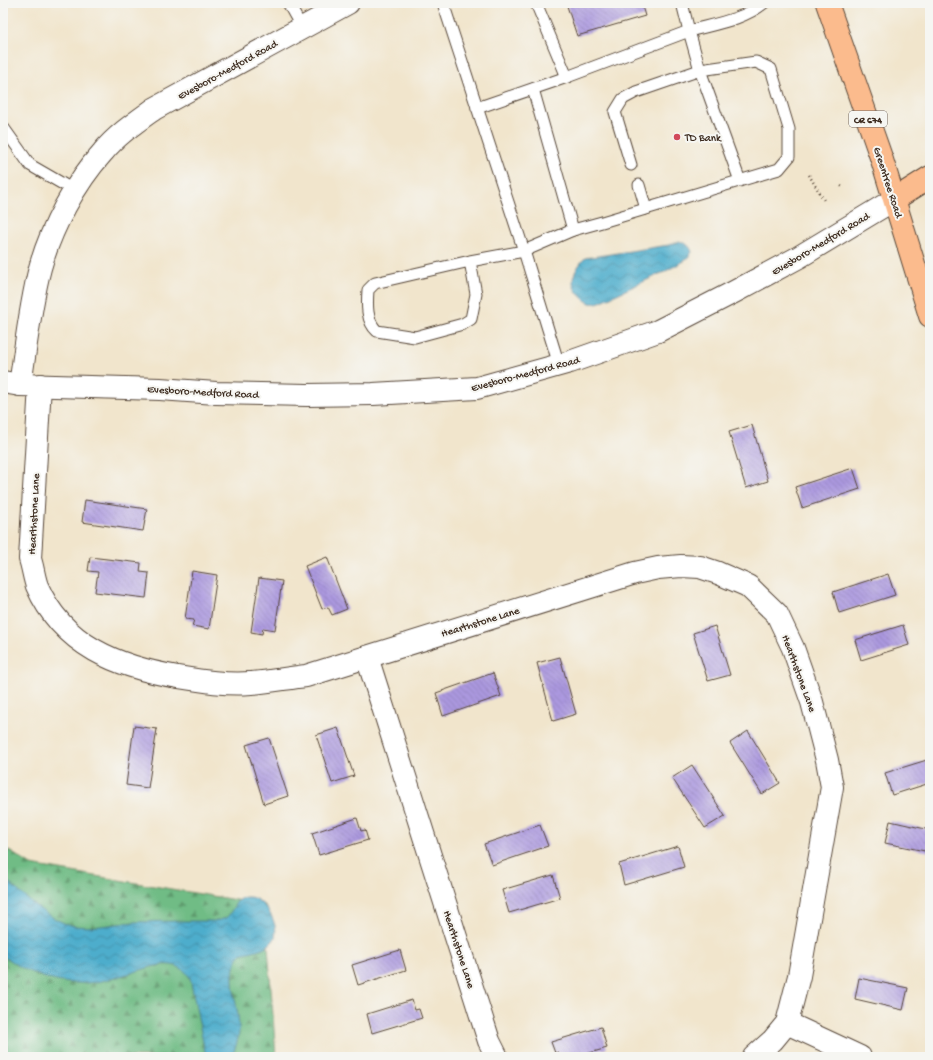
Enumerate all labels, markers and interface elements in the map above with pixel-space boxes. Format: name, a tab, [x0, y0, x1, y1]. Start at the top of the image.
street label: Evesboro-Medford Road	[176, 37, 281, 103]
road number: CR 674	[849, 111, 887, 127]
marker: TD Bank	[672, 132, 682, 142]
place label: TD Bank	[684, 133, 722, 145]
street label: Greentree Road	[870, 146, 905, 221]
street label: Evesboro-Medford Road	[770, 209, 873, 279]
street label: Evesboro-Medford Road	[470, 353, 583, 395]
street label: Evesboro-Medford Road	[147, 383, 261, 402]
street label: Hearthstone Lane	[27, 473, 43, 555]
street label: Hearthstone Lane	[440, 605, 521, 641]
street label: Hearthstone Lane	[779, 634, 818, 714]
street label: Hearthstone Lane	[440, 909, 476, 990]

